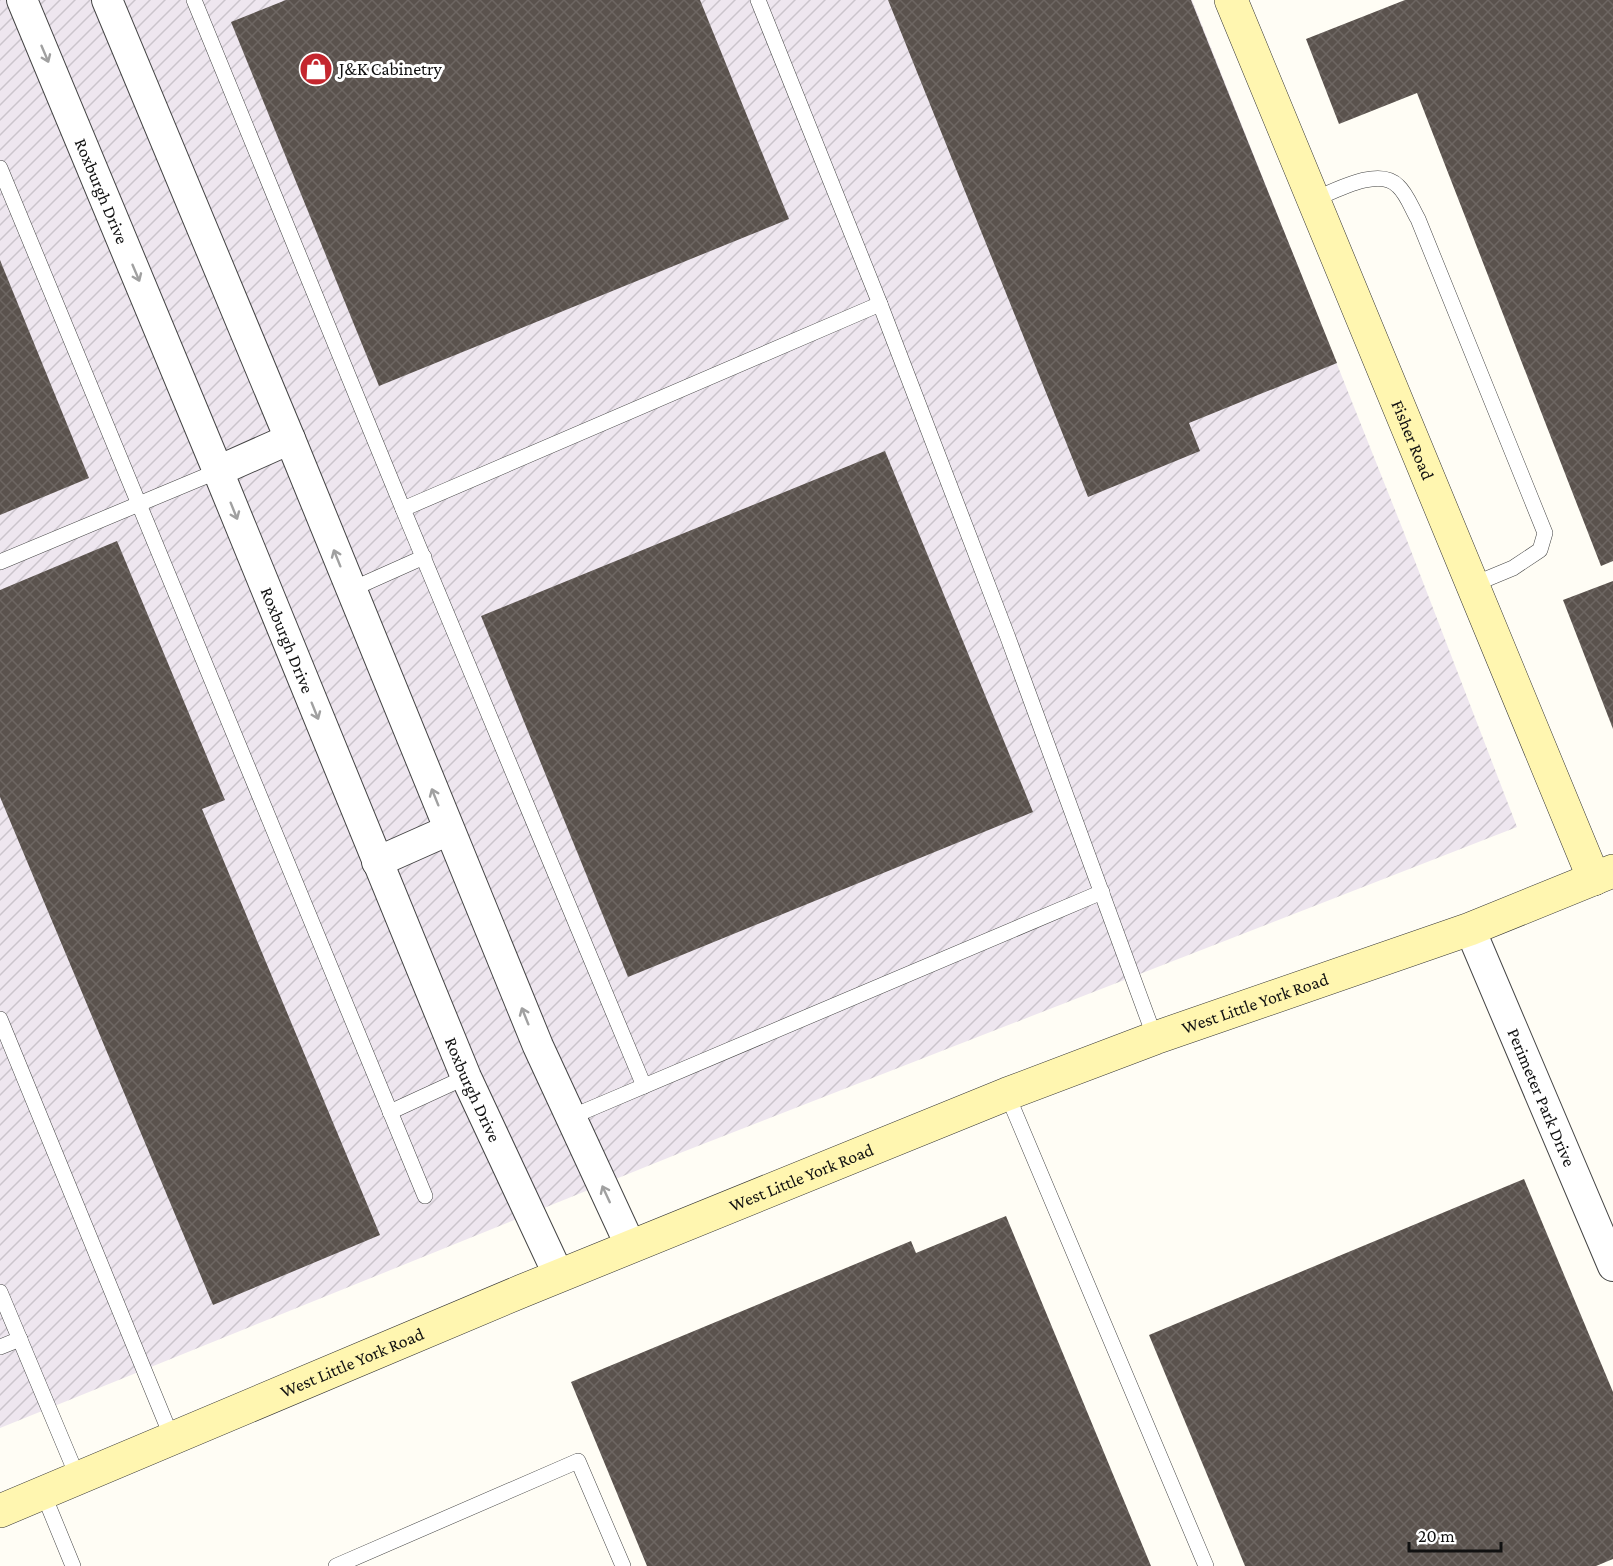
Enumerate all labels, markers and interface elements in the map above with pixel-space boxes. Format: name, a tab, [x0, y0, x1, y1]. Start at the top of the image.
one-way arrow	[40, 44, 51, 63]
shop icon: J&K Cabinetry	[298, 51, 334, 87]
place label: J&K Cabinetry	[337, 59, 442, 79]
street label: Roxburgh Drive	[71, 135, 132, 247]
one-way arrow	[131, 263, 142, 281]
street label: Fisher Road	[1387, 397, 1438, 483]
one-way arrow	[229, 501, 240, 520]
one-way arrow	[331, 550, 342, 568]
street label: Roxburgh Drive	[257, 584, 318, 696]
one-way arrow	[310, 702, 321, 720]
one-way arrow	[429, 788, 440, 807]
street label: West Little York Road	[1179, 969, 1331, 1038]
one-way arrow	[519, 1008, 530, 1026]
street label: Perimeter Park Drive	[1503, 1025, 1580, 1170]
street label: Roxburgh Drive	[441, 1034, 505, 1145]
street label: West Little York Road	[726, 1139, 877, 1216]
one-way arrow	[600, 1185, 612, 1203]
street label: West Little York Road	[277, 1323, 427, 1402]
scale bar	[1409, 1515, 1500, 1553]
text: 20 m	[1418, 1526, 1455, 1546]

